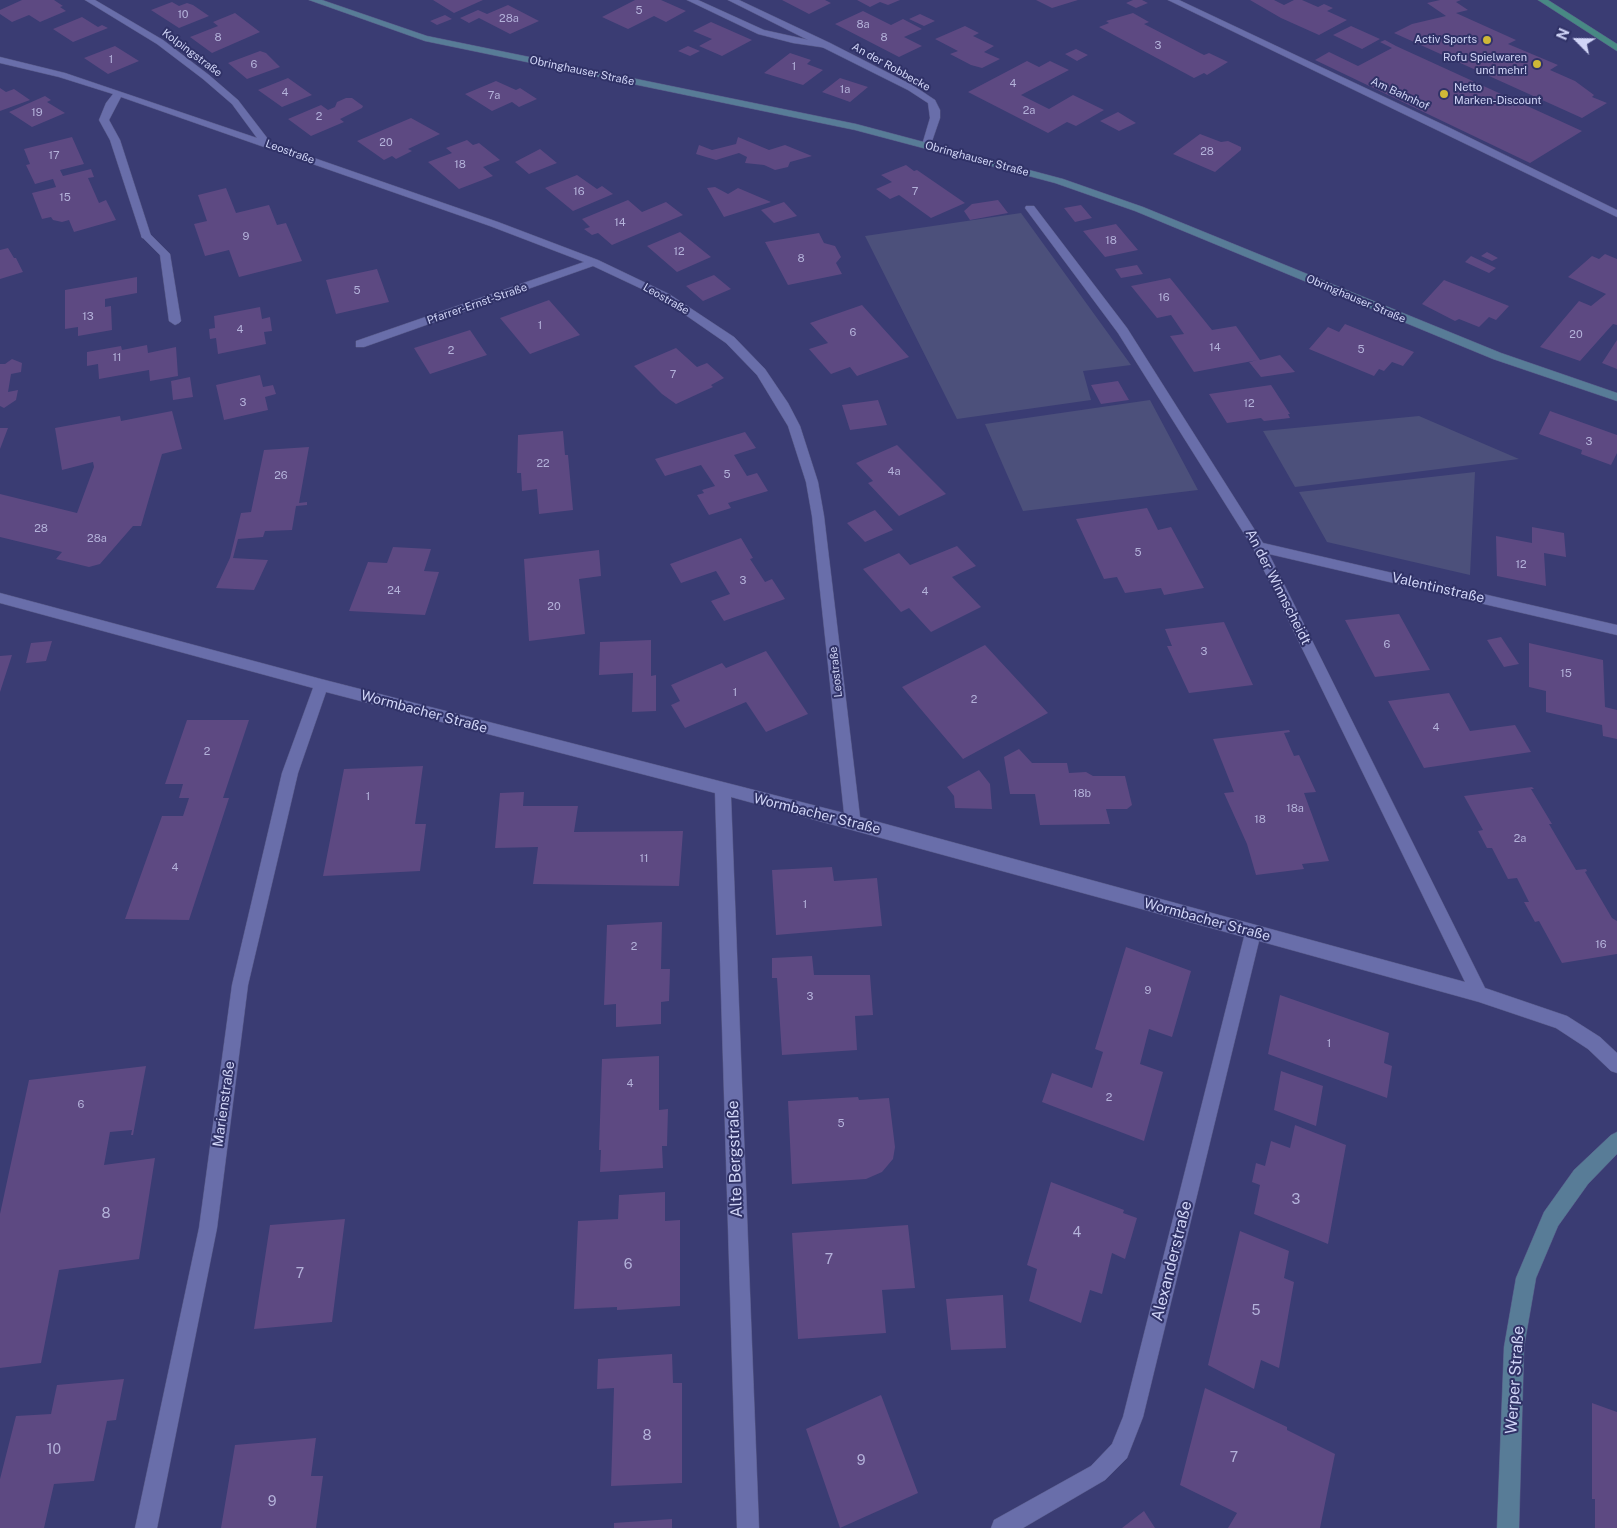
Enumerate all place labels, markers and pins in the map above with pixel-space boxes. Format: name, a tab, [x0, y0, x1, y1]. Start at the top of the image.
place label: Activ Sports	[1414, 33, 1477, 47]
marker: Activ Sports	[1481, 34, 1493, 46]
place label: Rofu Spielwaren und mehr!	[1443, 51, 1527, 77]
marker: Rofu Spielwaren und mehr!	[1531, 58, 1543, 70]
place label: Netto Marken-Discount	[1454, 81, 1542, 107]
marker: Netto Marken-Discount	[1438, 88, 1450, 100]

